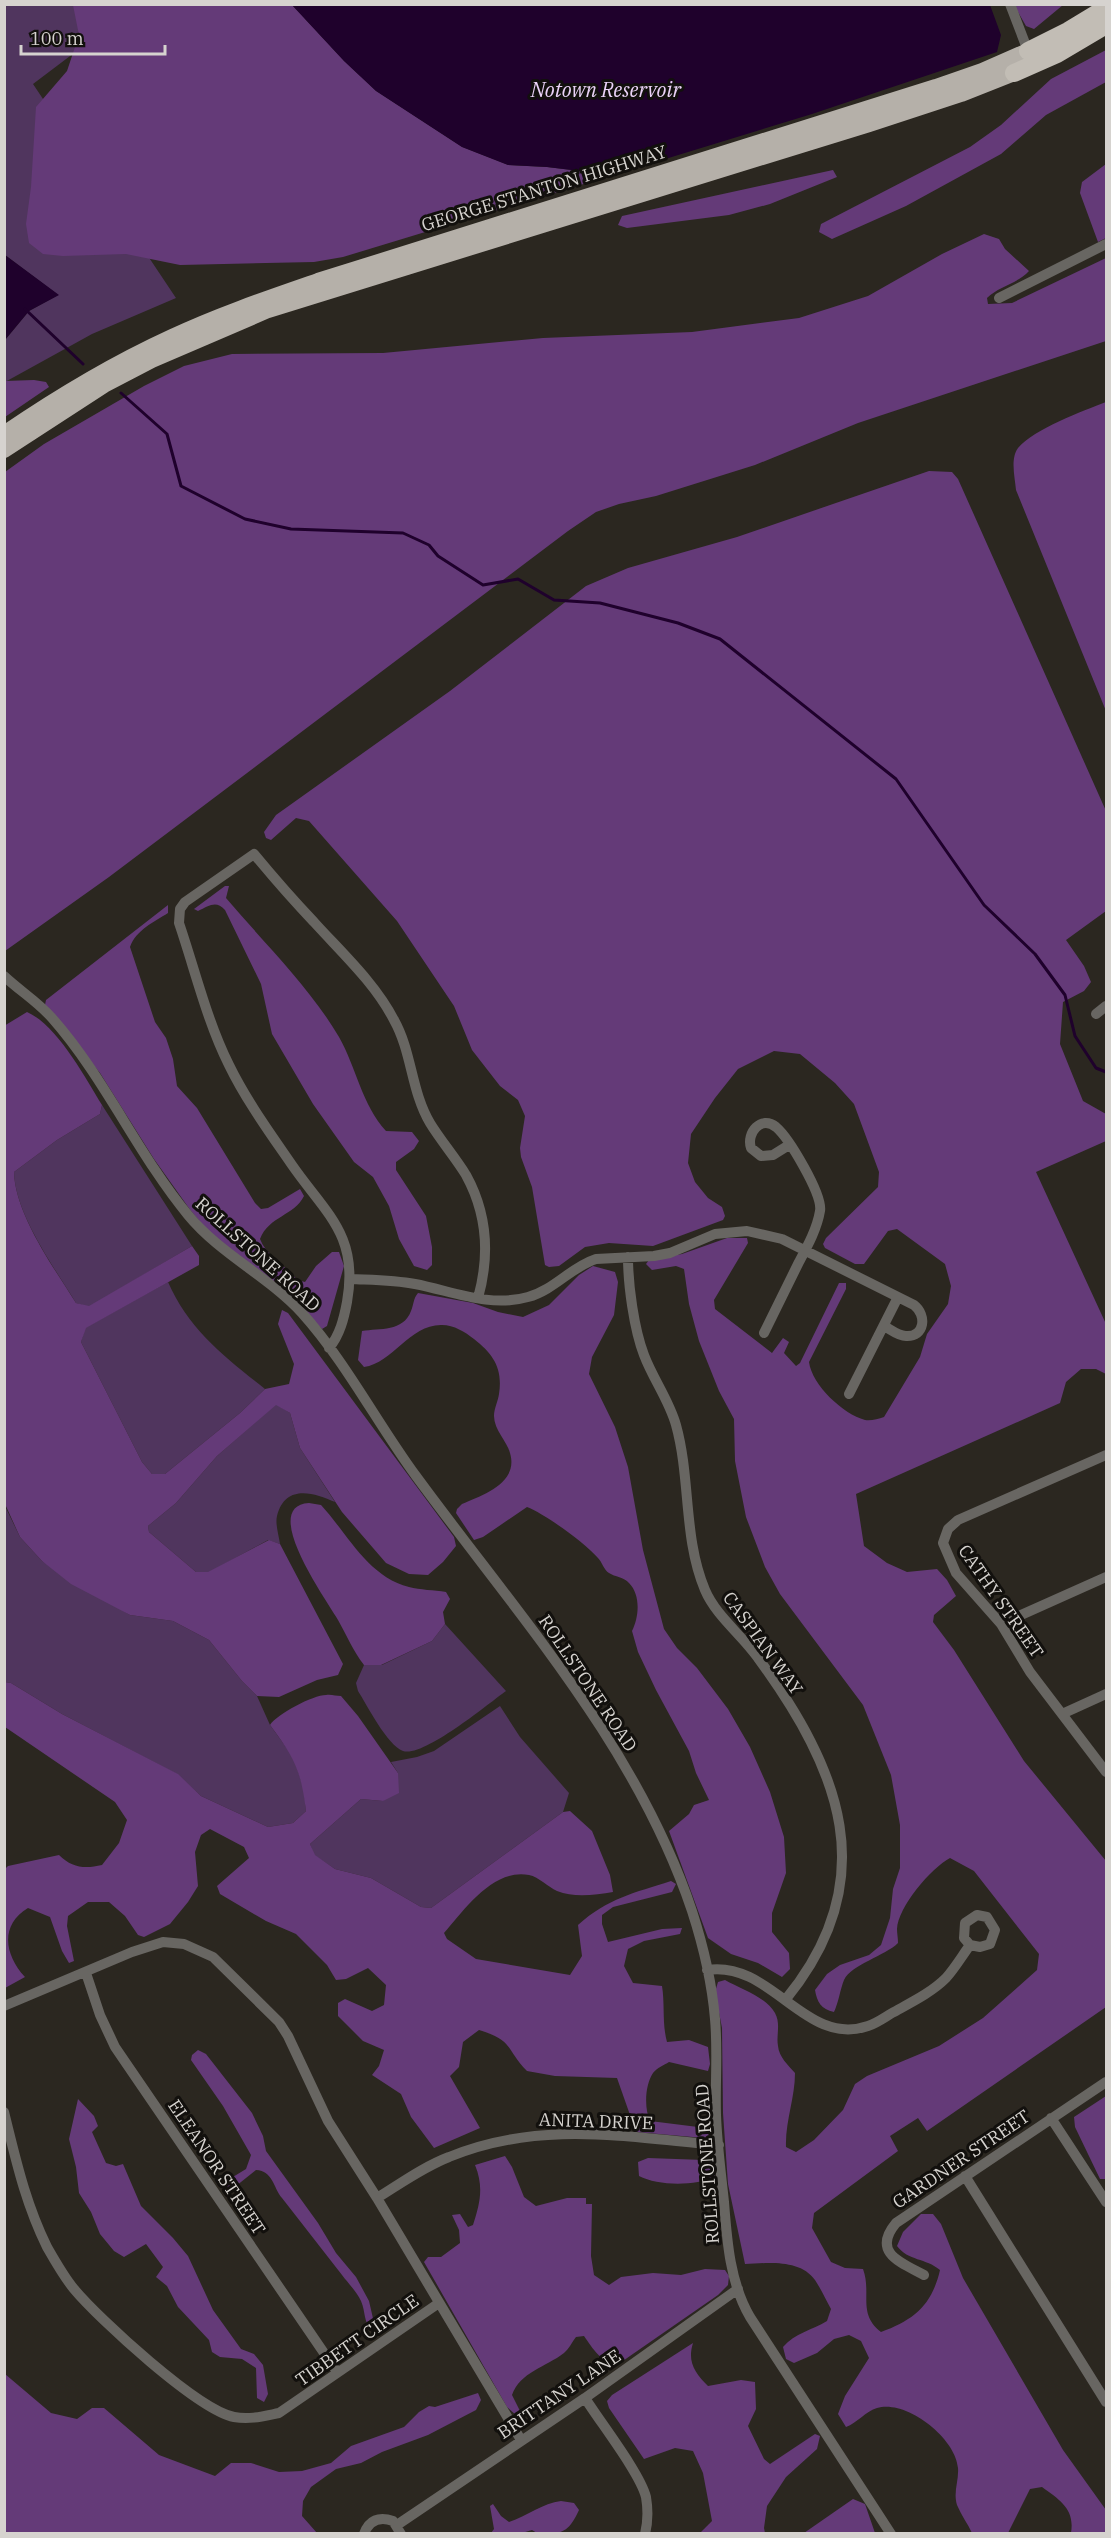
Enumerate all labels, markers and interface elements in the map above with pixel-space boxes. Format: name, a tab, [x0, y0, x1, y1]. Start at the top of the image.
scale bar	[21, 18, 165, 56]
text: 100 m	[30, 27, 84, 50]
water label: Notown Reservoir	[530, 76, 683, 103]
street label: GEORGE STANTON HIGHWAY	[419, 140, 670, 236]
street label: ROLLSTONE ROAD	[191, 1192, 325, 1316]
street label: CATHY STREET	[953, 1540, 1049, 1662]
street label: CASPIAN WAY	[718, 1587, 808, 1700]
street label: ROLLSTONE ROAD	[534, 1610, 642, 1756]
street label: ROLLSTONE ROAD	[690, 2083, 724, 2245]
street label: ELEANOR STREET	[163, 2095, 271, 2239]
street label: GARDNER STREET	[888, 2104, 1034, 2213]
street label: ANITA DRIVE	[538, 2108, 654, 2134]
street label: TIBBETT CIRCLE	[291, 2289, 423, 2391]
street label: BRITTANY LANE	[493, 2344, 625, 2444]

